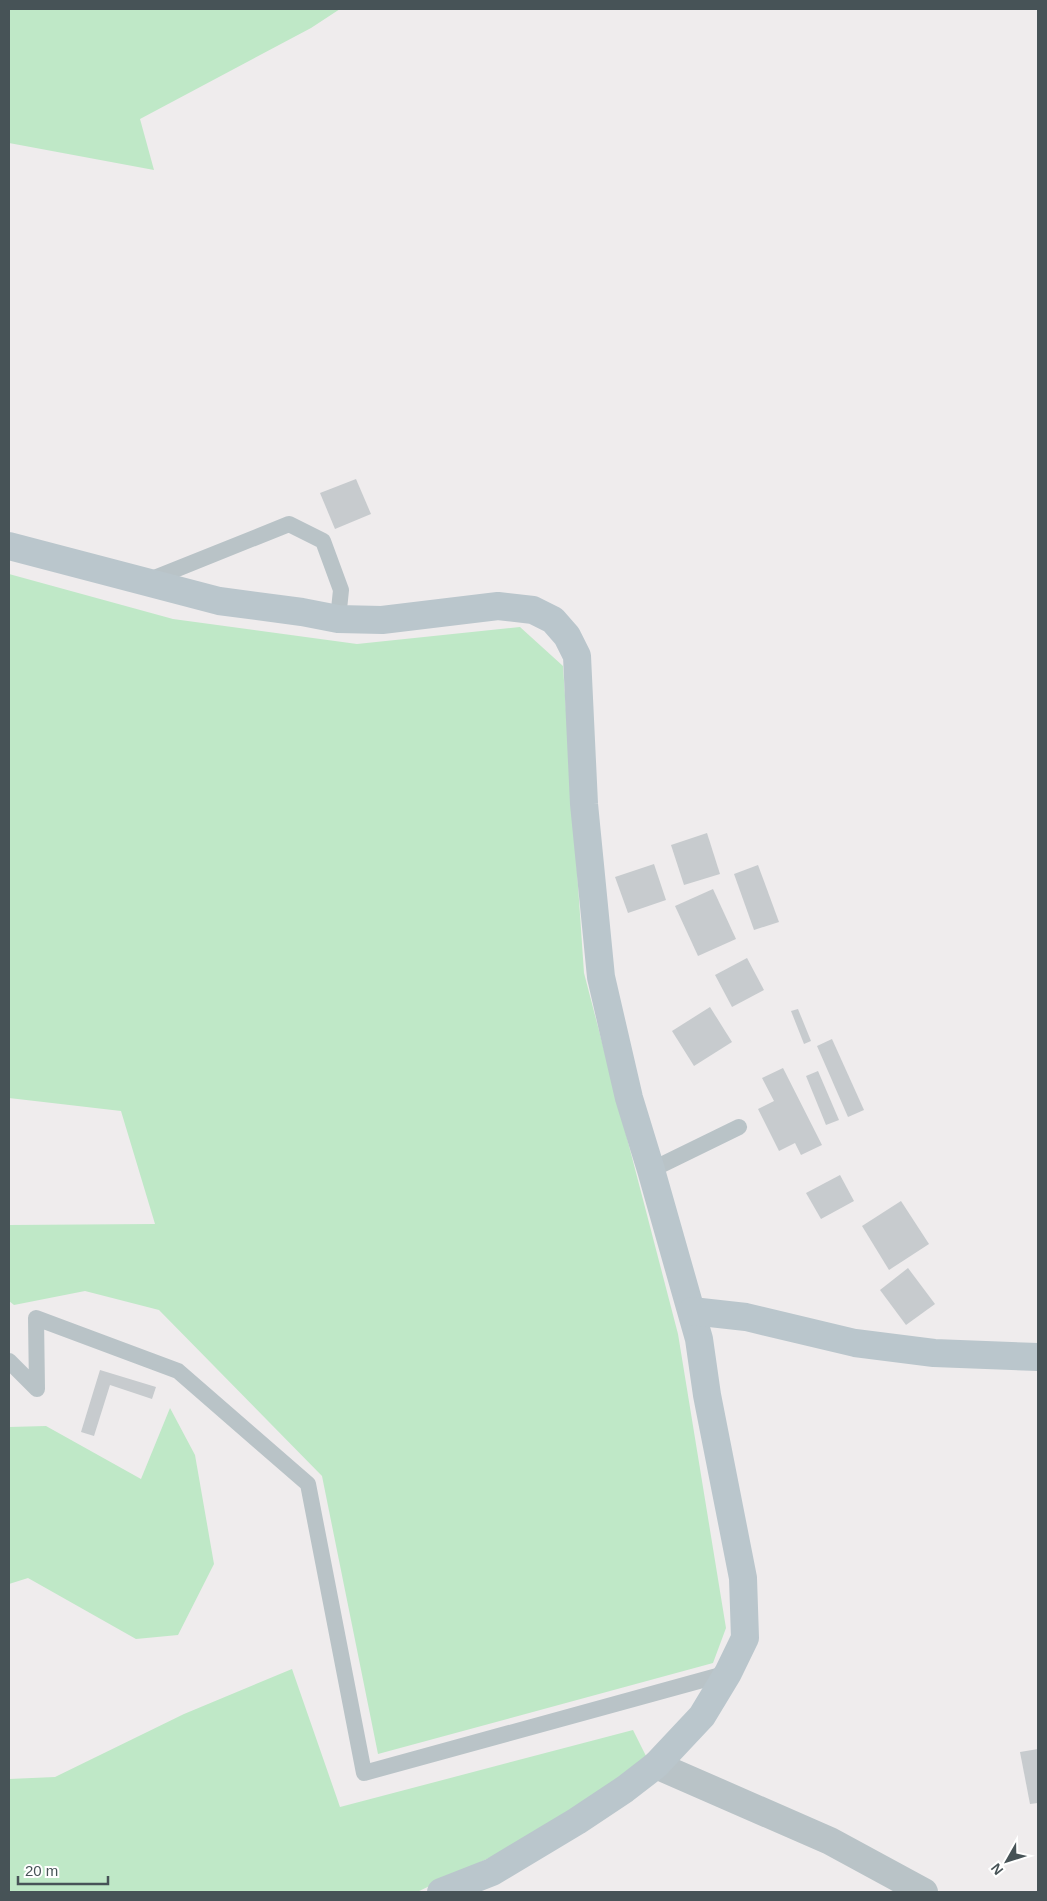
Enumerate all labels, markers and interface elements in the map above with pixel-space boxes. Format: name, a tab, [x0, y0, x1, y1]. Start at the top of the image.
north arrow	[982, 1836, 1032, 1886]
scale bar	[18, 1854, 108, 1886]
text: N	[987, 1860, 1006, 1878]
text: 20 m	[25, 1862, 58, 1879]

